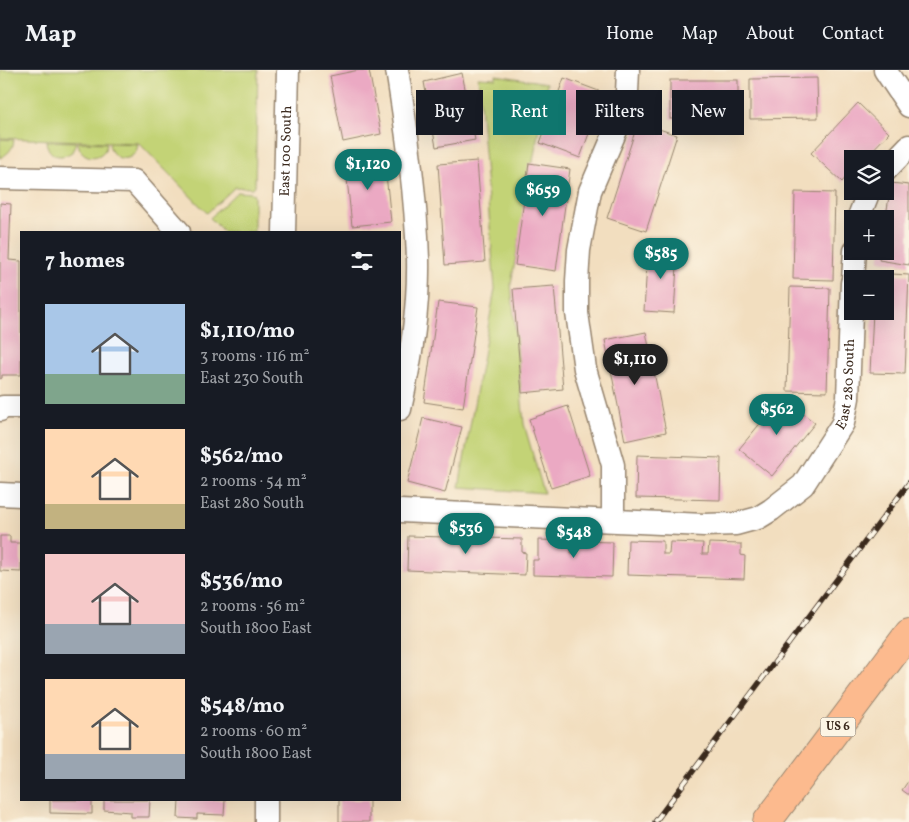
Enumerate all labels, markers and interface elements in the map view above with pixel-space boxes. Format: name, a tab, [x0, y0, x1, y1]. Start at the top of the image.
text: Map	[25, 18, 76, 52]
text: Home	[606, 22, 654, 47]
text: Map	[682, 22, 718, 47]
text: About	[746, 22, 794, 47]
text: Contact	[822, 22, 884, 47]
chip: Buy	[416, 90, 483, 135]
chip: Rent	[493, 90, 566, 135]
chip: Filters	[576, 90, 662, 135]
chip: New	[672, 90, 744, 135]
street label: East 100 South	[275, 105, 297, 197]
pin: $1,120	[327, 148, 409, 191]
map controls	[844, 150, 894, 320]
button: layers	[844, 150, 894, 200]
text: $1,120	[346, 154, 390, 176]
pin: $659	[513, 174, 573, 217]
text: $659	[526, 180, 560, 202]
button: +	[844, 210, 894, 260]
pin: $585	[631, 238, 691, 280]
text: $585	[645, 243, 677, 265]
text: 7 homes	[45, 247, 125, 276]
icon: filters	[348, 247, 376, 275]
button: −	[844, 270, 894, 320]
text: $1,110/mo	[200, 317, 295, 346]
icon: home	[85, 324, 145, 384]
street label: East 280 South	[831, 338, 860, 434]
pin: $1,110	[594, 344, 676, 386]
text: 3 rooms · 116 m²	[200, 346, 309, 368]
text: $1,110	[614, 349, 656, 371]
text: East 230 South	[200, 368, 304, 390]
pin: $562	[747, 394, 807, 436]
text: $562	[760, 399, 794, 421]
text: $562/mo	[200, 442, 283, 471]
icon: home	[85, 449, 145, 509]
text: 2 rooms · 54 m²	[200, 471, 307, 493]
text: East 280 South	[200, 493, 304, 515]
pin: $536	[436, 512, 496, 555]
pin: $548	[544, 516, 604, 559]
text: $536	[449, 518, 483, 540]
text: $548	[557, 522, 591, 544]
text: $536/mo	[200, 567, 283, 596]
icon: home	[85, 574, 145, 634]
text: 2 rooms · 56 m²	[200, 596, 305, 618]
text: South 1800 East	[200, 618, 312, 640]
text: $548/mo	[200, 692, 285, 721]
icon: home	[85, 699, 145, 759]
road number: US 6	[820, 718, 856, 736]
text: 2 rooms · 60 m²	[200, 721, 307, 743]
text: South 1800 East	[200, 743, 312, 765]

